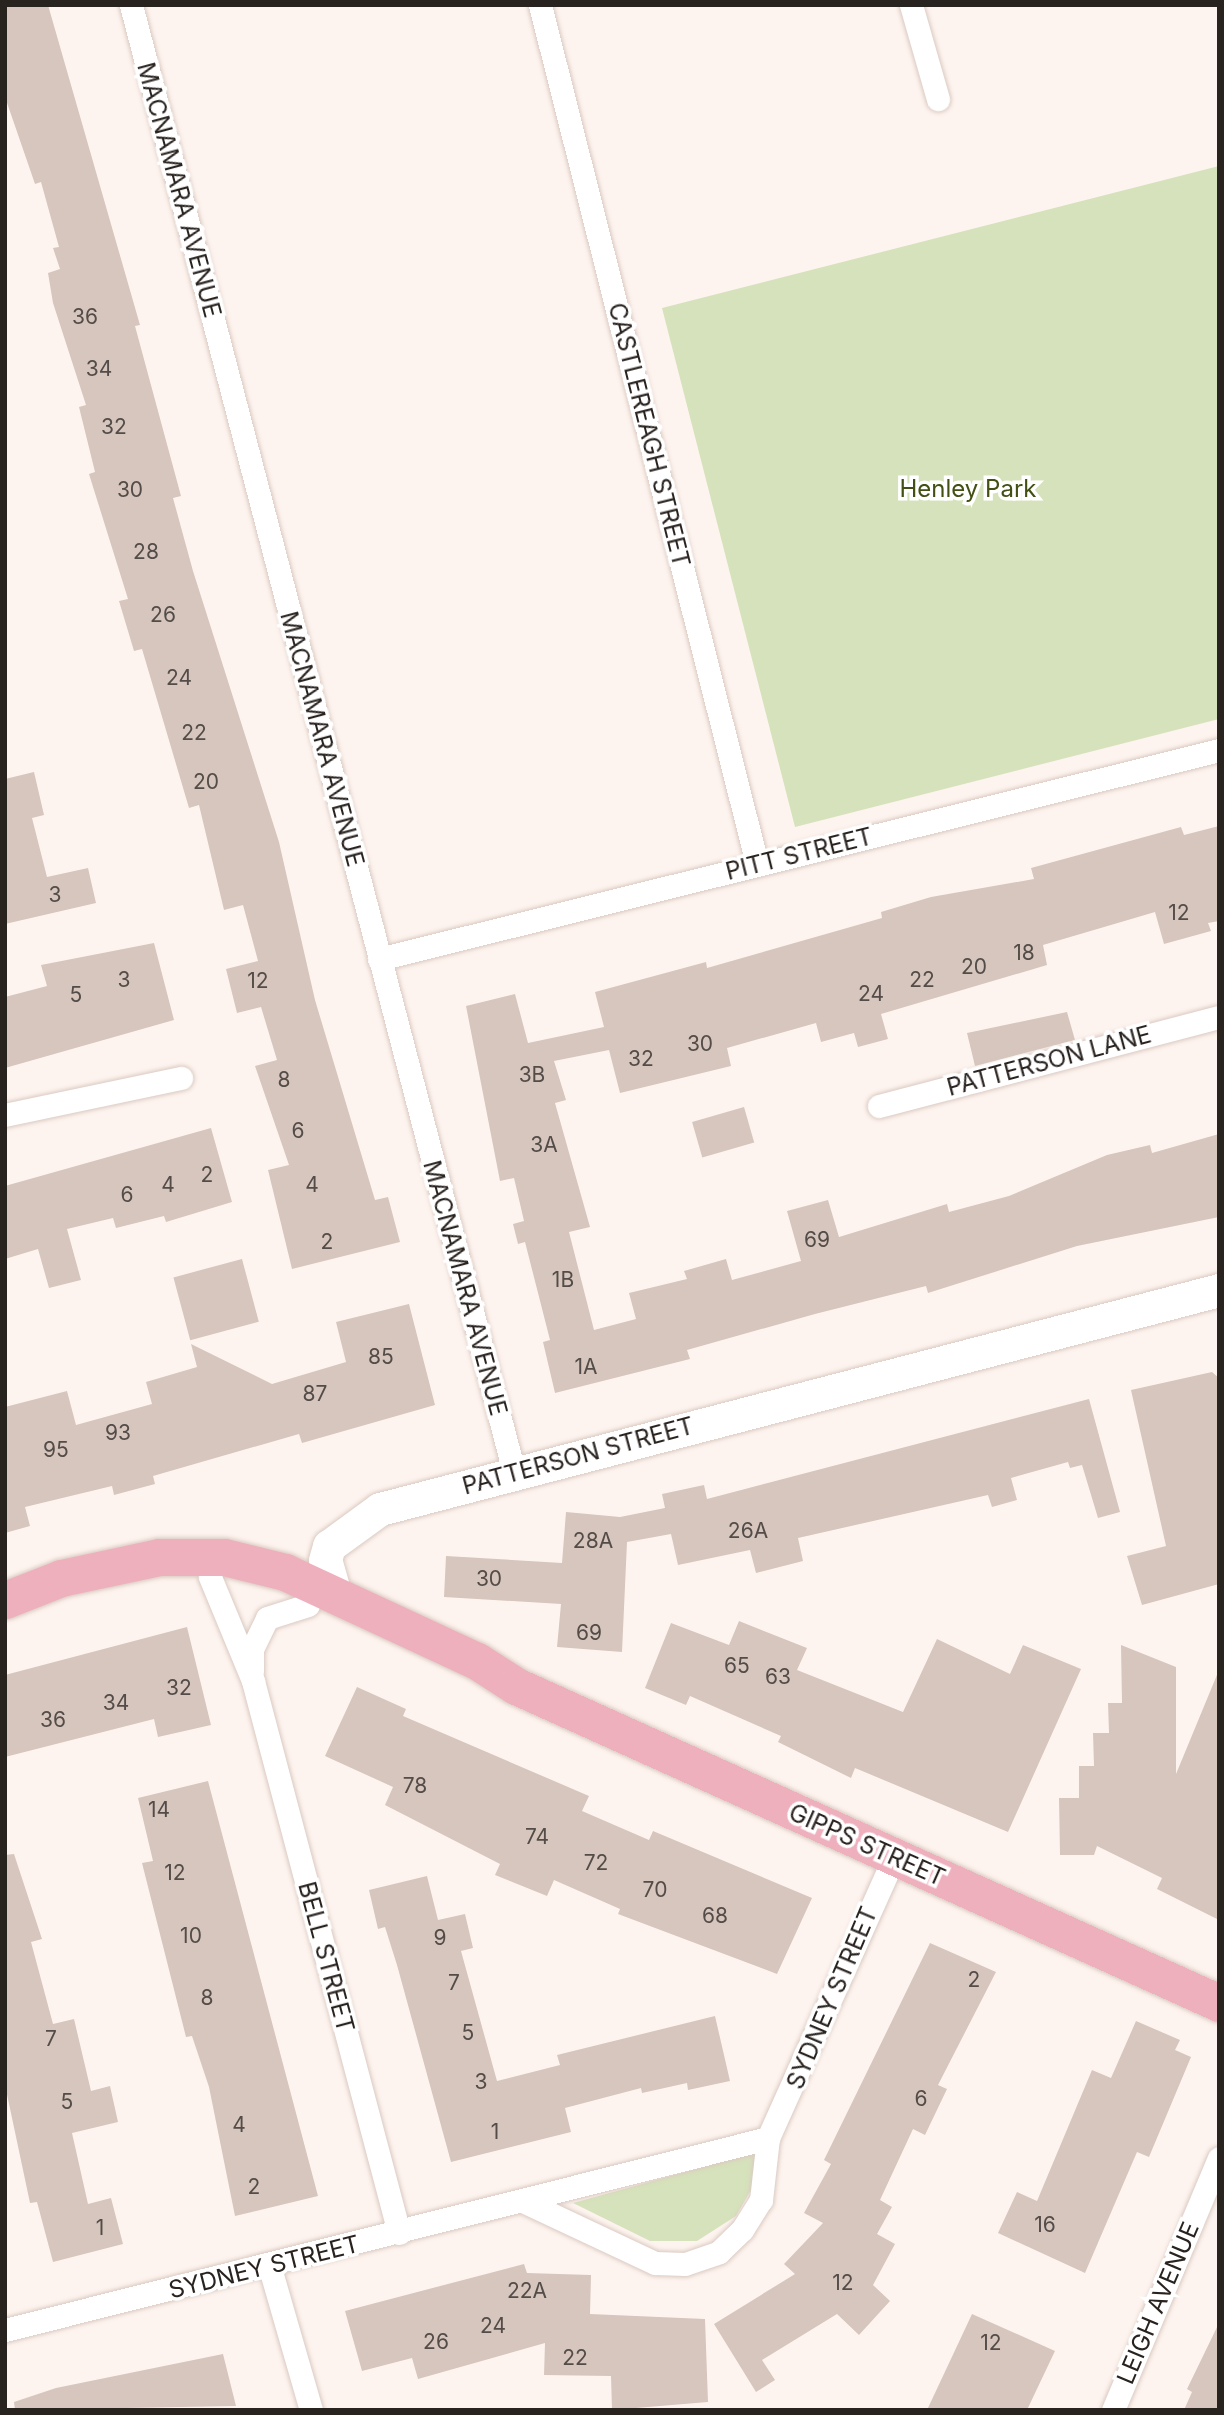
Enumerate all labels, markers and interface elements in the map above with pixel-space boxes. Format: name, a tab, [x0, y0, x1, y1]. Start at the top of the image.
street label: MACNAMARA AVENUE	[131, 59, 227, 321]
street label: CASTLEREAGH STREET	[602, 300, 696, 570]
house number: 36	[72, 304, 98, 330]
house number: 34	[86, 356, 112, 382]
house number: 32	[101, 414, 127, 440]
park label: Henley Park	[900, 475, 1036, 503]
house number: 30	[117, 477, 143, 503]
house number: 28	[133, 539, 159, 565]
house number: 26	[150, 602, 176, 628]
street label: MACNAMARA AVENUE	[274, 608, 370, 870]
house number: 24	[166, 665, 192, 691]
house number: 22	[181, 720, 207, 746]
house number: 20	[193, 769, 219, 795]
street label: PITT STREET	[723, 822, 875, 886]
house number: 3	[49, 882, 61, 908]
house number: 12	[1168, 900, 1190, 926]
house number: 18	[1013, 940, 1035, 966]
house number: 20	[961, 954, 987, 980]
house number: 3	[118, 967, 130, 993]
house number: 22	[909, 967, 935, 993]
house number: 12	[247, 968, 269, 994]
house number: 24	[858, 981, 884, 1007]
house number: 5	[70, 982, 82, 1008]
street label: PATTERSON LANE	[944, 1020, 1154, 1102]
house number: 30	[687, 1031, 713, 1057]
house number: 32	[628, 1046, 654, 1072]
house number: 3B	[519, 1062, 545, 1088]
house number: 8	[278, 1067, 290, 1093]
house number: 6	[291, 1118, 305, 1144]
house number: 3A	[530, 1132, 558, 1158]
street label: MACNAMARA AVENUE	[417, 1157, 513, 1419]
house number: 2	[201, 1162, 213, 1188]
house number: 4	[161, 1172, 175, 1198]
house number: 4	[305, 1172, 319, 1198]
house number: 6	[120, 1182, 134, 1208]
house number: 69	[804, 1227, 830, 1253]
house number: 2	[321, 1229, 333, 1255]
house number: 1B	[552, 1267, 574, 1293]
house number: 85	[368, 1344, 394, 1370]
house number: 1A	[574, 1354, 598, 1380]
house number: 87	[303, 1381, 327, 1407]
street label: PATTERSON STREET	[459, 1411, 697, 1501]
house number: 93	[105, 1420, 131, 1446]
house number: 95	[43, 1437, 69, 1463]
house number: 26A	[728, 1518, 768, 1544]
house number: 28A	[573, 1528, 613, 1554]
house number: 30	[476, 1566, 502, 1592]
house number: 69	[576, 1620, 602, 1646]
house number: 65	[724, 1653, 750, 1679]
house number: 63	[765, 1664, 791, 1690]
house number: 32	[166, 1675, 192, 1701]
house number: 34	[103, 1690, 129, 1716]
house number: 36	[40, 1707, 66, 1733]
house number: 78	[403, 1773, 427, 1799]
house number: 14	[148, 1797, 170, 1823]
street label: GIPPS STREET	[784, 1798, 950, 1892]
house number: 74	[525, 1824, 549, 1850]
house number: 72	[584, 1850, 608, 1876]
house number: 12	[164, 1860, 186, 1886]
house number: 70	[643, 1877, 667, 1903]
street label: BELL STREET	[292, 1879, 360, 2035]
house number: 68	[702, 1903, 728, 1929]
street label: SYDNEY STREET	[781, 1903, 883, 2093]
house number: 10	[180, 1923, 202, 1949]
house number: 9	[433, 1925, 447, 1951]
house number: 2	[968, 1967, 980, 1993]
house number: 7	[448, 1970, 460, 1996]
house number: 8	[201, 1985, 213, 2011]
house number: 5	[462, 2020, 474, 2046]
house number: 7	[45, 2026, 57, 2052]
house number: 3	[475, 2069, 487, 2095]
house number: 6	[914, 2086, 928, 2112]
house number: 5	[61, 2089, 73, 2115]
house number: 4	[232, 2112, 246, 2138]
house number: 1	[491, 2119, 499, 2145]
house number: 2	[248, 2174, 260, 2200]
house number: 16	[1034, 2212, 1056, 2238]
house number: 1	[96, 2215, 104, 2241]
street label: LEIGH AVENUE	[1111, 2218, 1205, 2388]
street label: SYDNEY STREET	[166, 2229, 362, 2305]
house number: 12	[832, 2270, 854, 2296]
house number: 22A	[507, 2278, 547, 2304]
house number: 24	[480, 2313, 506, 2339]
house number: 26	[423, 2329, 449, 2355]
house number: 12	[980, 2330, 1002, 2356]
house number: 22	[562, 2345, 588, 2371]

